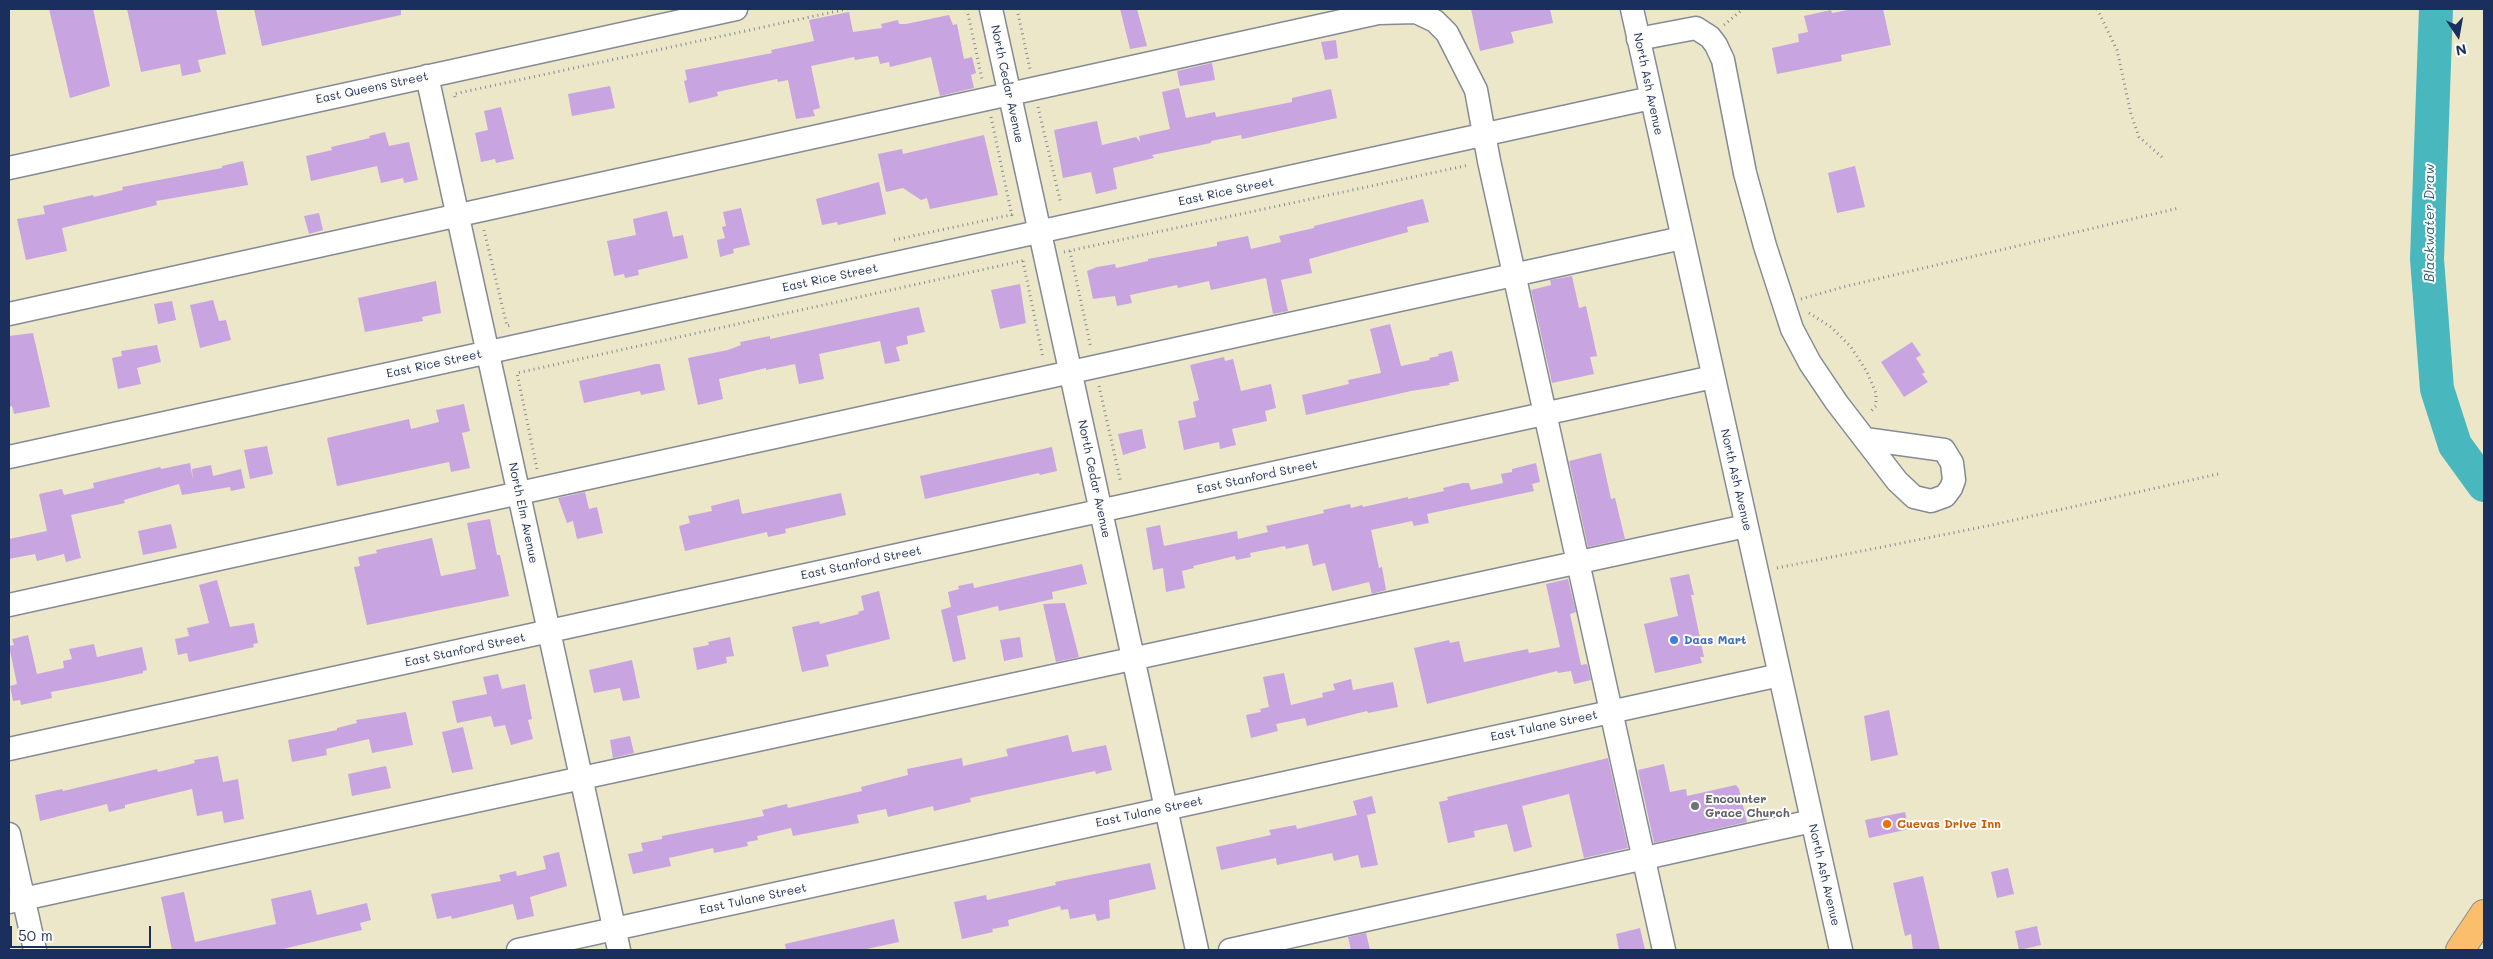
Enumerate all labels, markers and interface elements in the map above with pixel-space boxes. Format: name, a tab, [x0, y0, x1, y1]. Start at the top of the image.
north arrow	[2433, 10, 2483, 60]
street label: North Cedar Avenue	[987, 24, 1027, 144]
street label: North Ash Avenue	[1630, 32, 1666, 136]
text: N	[2454, 40, 2468, 61]
street label: East Queens Street	[314, 69, 430, 107]
water label: Blackwater Draw	[2422, 164, 2438, 282]
street label: East Rice Street	[1177, 175, 1275, 209]
street label: East Rice Street	[781, 261, 879, 295]
street label: East Rice Street	[385, 347, 483, 381]
street label: North Cedar Avenue	[1074, 419, 1114, 539]
street label: North Ash Avenue	[1717, 428, 1755, 532]
street label: East Stanford Street	[1195, 457, 1319, 497]
street label: North Elm Avenue	[505, 461, 541, 565]
street label: East Stanford Street	[799, 543, 923, 583]
street label: East Stanford Street	[403, 630, 527, 670]
place label: Daas Mart	[1684, 633, 1746, 647]
marker: Daas Mart	[1668, 634, 1680, 646]
street label: East Tulane Street	[1489, 708, 1599, 744]
place label: Encounter Grace Church	[1705, 792, 1790, 820]
street label: East Tulane Street	[1094, 794, 1204, 830]
marker: Encounter Grace Church	[1689, 800, 1701, 812]
place label: Cuevas Drive Inn	[1897, 817, 2001, 831]
marker: Cuevas Drive Inn	[1881, 818, 1893, 830]
street label: North Ash Avenue	[1805, 823, 1843, 927]
street label: East Tulane Street	[698, 881, 808, 917]
scale bar	[12, 916, 154, 948]
text: 50 m	[18, 925, 53, 945]

